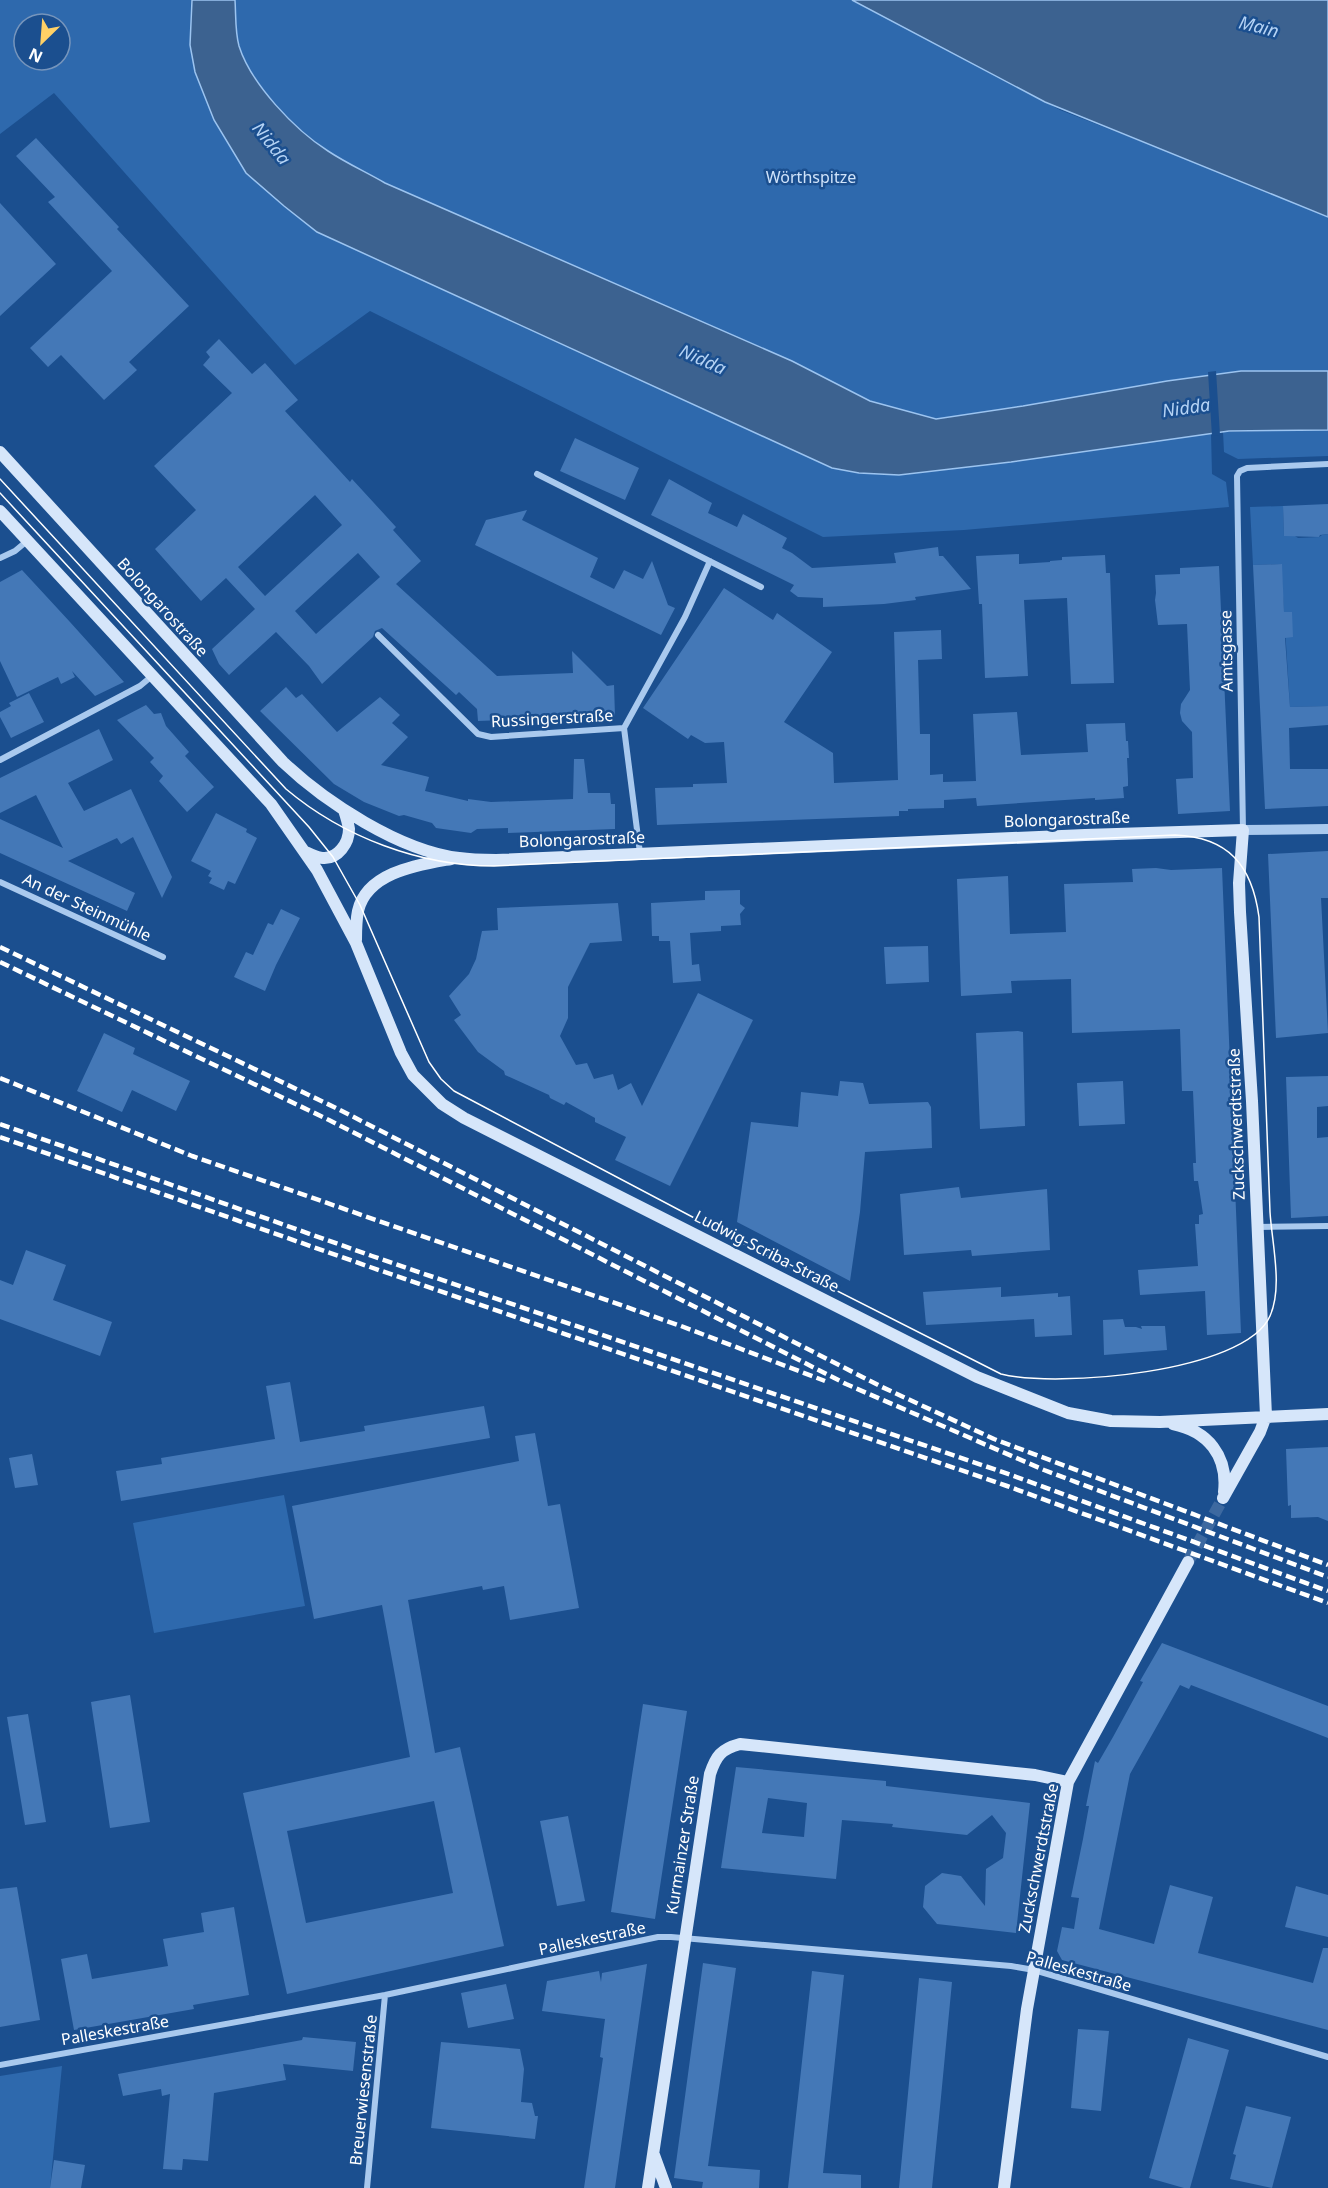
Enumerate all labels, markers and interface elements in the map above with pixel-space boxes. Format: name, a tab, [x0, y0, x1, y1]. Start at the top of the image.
water label: Main	[1236, 9, 1282, 43]
north arrow	[12, 12, 72, 72]
text: N	[25, 43, 46, 68]
water label: Nidda	[247, 117, 297, 169]
park label: Wörthspitze	[766, 166, 856, 188]
water label: Nidda	[676, 338, 730, 380]
water label: Nidda	[1160, 392, 1212, 422]
street label: Bolongarostraße	[113, 553, 213, 661]
street label: Amtsgasse	[1214, 610, 1238, 692]
street label: Russingerstraße	[490, 704, 614, 732]
street label: Bolongarostraße	[1003, 806, 1131, 832]
street label: Bolongarostraße	[518, 826, 646, 852]
street label: An der Steinmühle	[19, 868, 155, 946]
street label: Zuckschwerdtstraße	[1222, 1048, 1250, 1200]
street label: Ludwig-Scriba-Straße	[691, 1205, 843, 1297]
street label: Kurmainzer Straße	[660, 1774, 704, 1916]
street label: Zuckschwerdtstraße	[1013, 1781, 1063, 1935]
street label: Palleskestraße	[536, 1916, 648, 1960]
street label: Palleskestraße	[1024, 1945, 1134, 1997]
street label: Palleskestraße	[59, 2010, 171, 2050]
street label: Breuerwiesenstraße	[344, 2014, 382, 2166]

